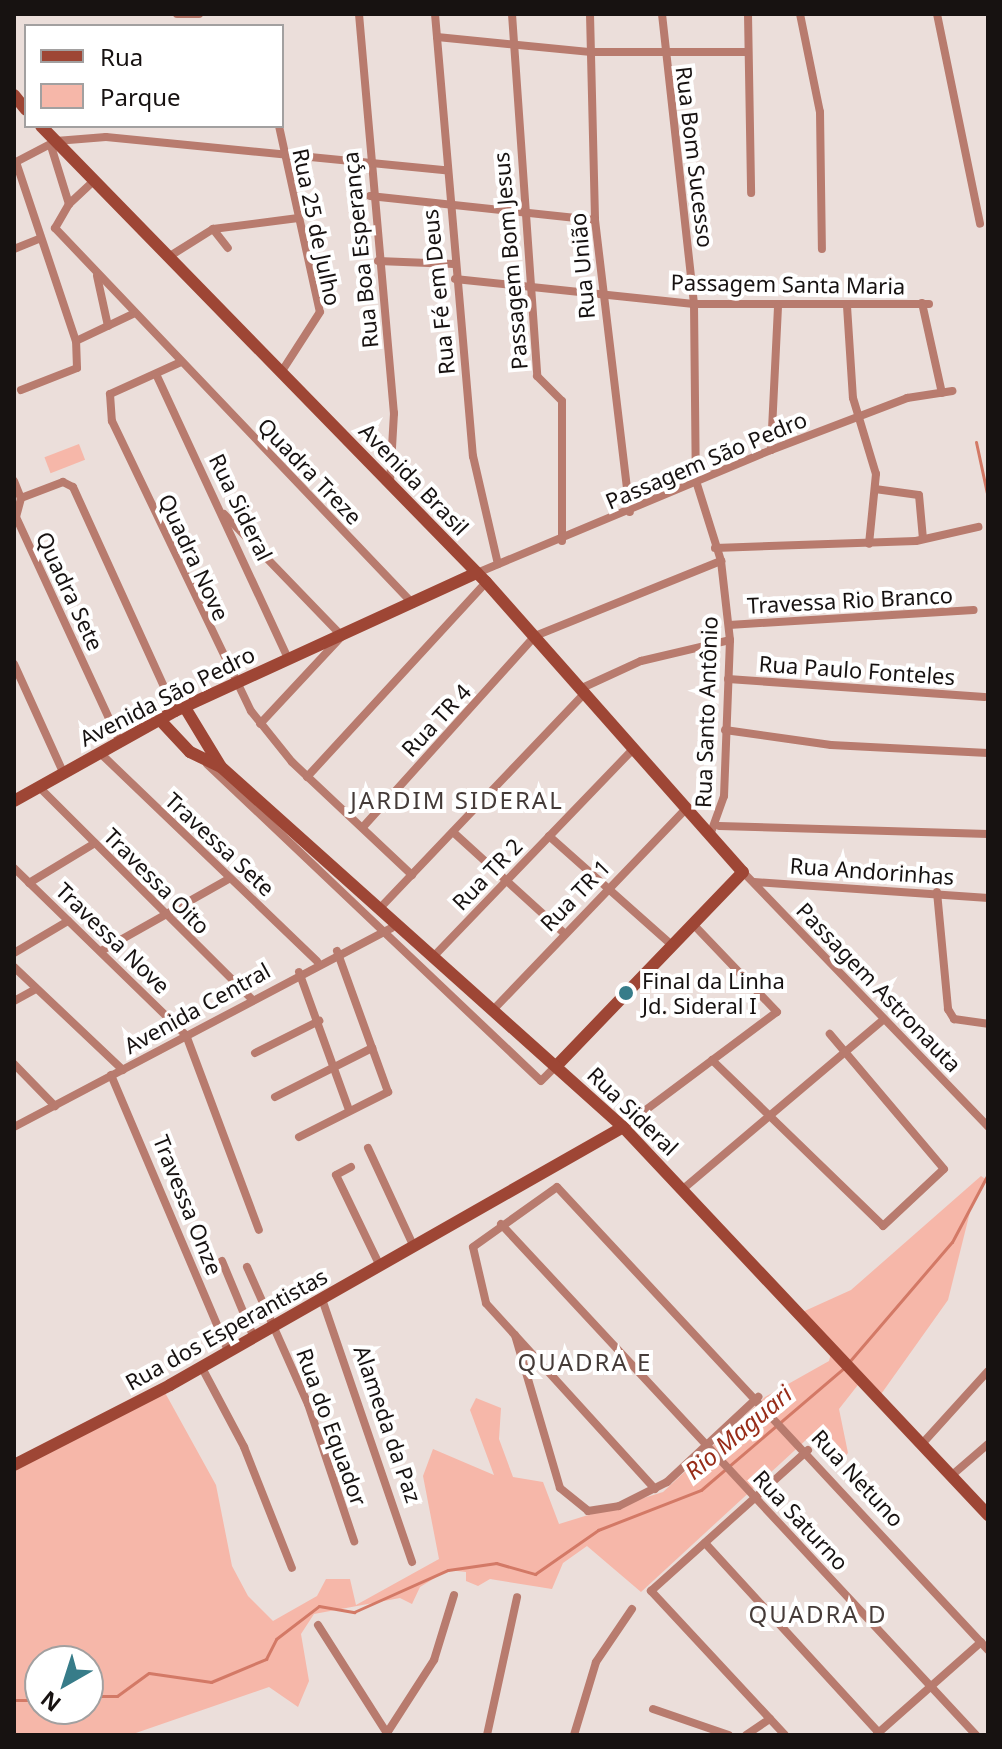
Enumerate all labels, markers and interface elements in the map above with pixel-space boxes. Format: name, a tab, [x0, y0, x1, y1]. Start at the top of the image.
legend	[24, 24, 284, 128]
text: Rua	[100, 40, 143, 73]
street label: Rua Bom Sucesso	[671, 65, 719, 249]
text: Parque	[100, 80, 181, 113]
street label: Rua 25 de Julho	[287, 146, 347, 308]
street label: Rua Boa Esperança	[337, 151, 383, 349]
street label: Passagem Bom Jesus	[487, 151, 533, 371]
street label: Rua Fé em Deus	[416, 208, 460, 376]
street label: Rua União	[564, 212, 600, 320]
street label: Passagem Santa Maria	[670, 269, 906, 299]
street label: Passagem São Pedro	[601, 406, 811, 514]
street label: Quadra Treze	[253, 412, 367, 530]
street label: Avenida Brasil	[354, 417, 474, 541]
street label: Rua Sideral	[204, 449, 278, 565]
street label: Quadra Nove	[153, 490, 235, 624]
street label: Quadra Sete	[31, 527, 109, 655]
street label: Travessa Rio Branco	[746, 581, 954, 619]
street label: Rua Santo Antônio	[689, 616, 723, 808]
street label: Avenida São Pedro	[75, 640, 259, 752]
street label: Rua Paulo Fonteles	[758, 650, 956, 690]
street label: Rua TR 4	[396, 678, 476, 762]
district label: JARDIM SIDERAL	[350, 786, 564, 814]
street label: Travessa Sete	[160, 787, 280, 901]
street label: Travessa Oito	[99, 823, 215, 939]
street label: Rua TR 2	[446, 833, 528, 915]
street label: Rua Andorinhas	[789, 852, 955, 890]
street label: Rua TR 1	[534, 854, 616, 936]
street label: Travessa Nove	[51, 877, 175, 999]
street label: Passagem Astronauta	[791, 897, 967, 1077]
street label: Avenida Central	[119, 957, 275, 1059]
place label: Final da Linha Jd. Sideral I	[642, 967, 785, 1018]
marker: Final da Linha Jd. Sideral I	[617, 984, 635, 1002]
street label: Rua Sideral	[582, 1061, 684, 1161]
street label: Travessa Onze	[148, 1131, 228, 1279]
street label: Rua dos Esperantistas	[120, 1262, 332, 1396]
street label: Alameda da Paz	[349, 1342, 427, 1506]
street label: Rua do Equador	[291, 1345, 373, 1509]
district label: QUADRA E	[518, 1348, 652, 1376]
water label: Rio Maguari	[679, 1379, 797, 1485]
street label: Rua Netuno	[806, 1424, 910, 1532]
street label: Rua Saturno	[748, 1464, 854, 1576]
district label: QUADRA D	[749, 1600, 887, 1628]
north arrow	[24, 1645, 104, 1725]
text: N	[34, 1685, 67, 1719]

